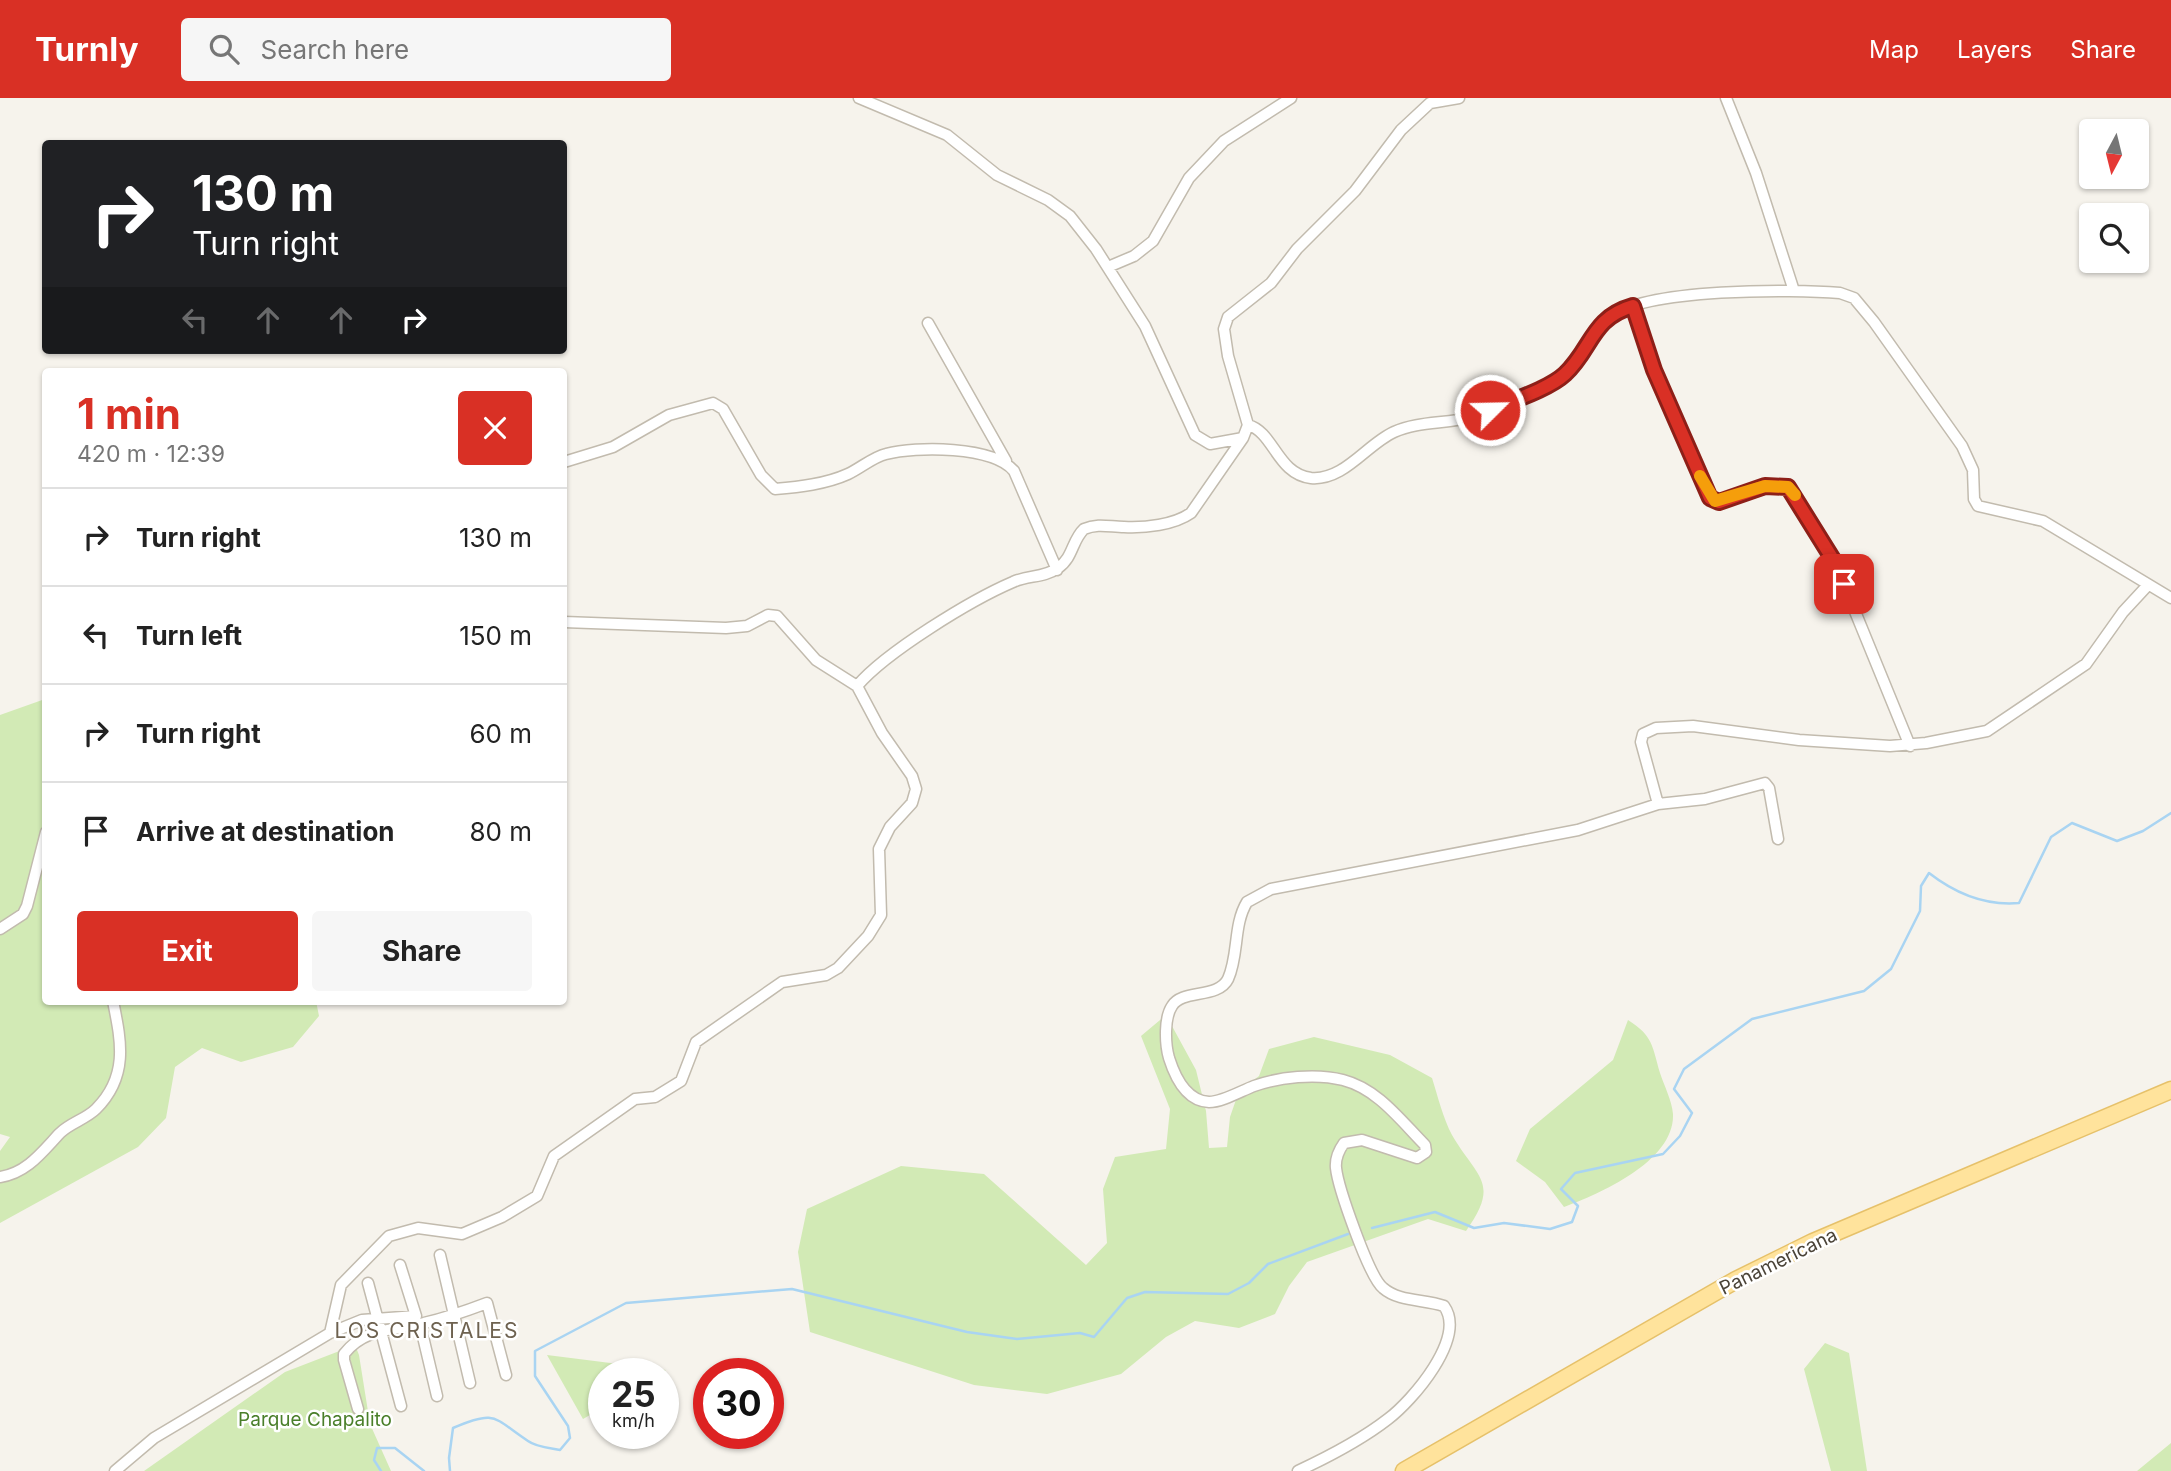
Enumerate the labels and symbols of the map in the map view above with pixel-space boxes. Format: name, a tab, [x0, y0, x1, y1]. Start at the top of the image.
north arrow	[2079, 119, 2149, 189]
position arrow	[1453, 373, 1527, 447]
pin	[1814, 554, 1874, 614]
street label: Panamericana	[1716, 1223, 1841, 1300]
district label: LOS CRISTALES	[335, 1318, 519, 1343]
speed limit sign: 30	[693, 1358, 784, 1449]
park label: Parque Chapalito	[238, 1408, 392, 1431]

